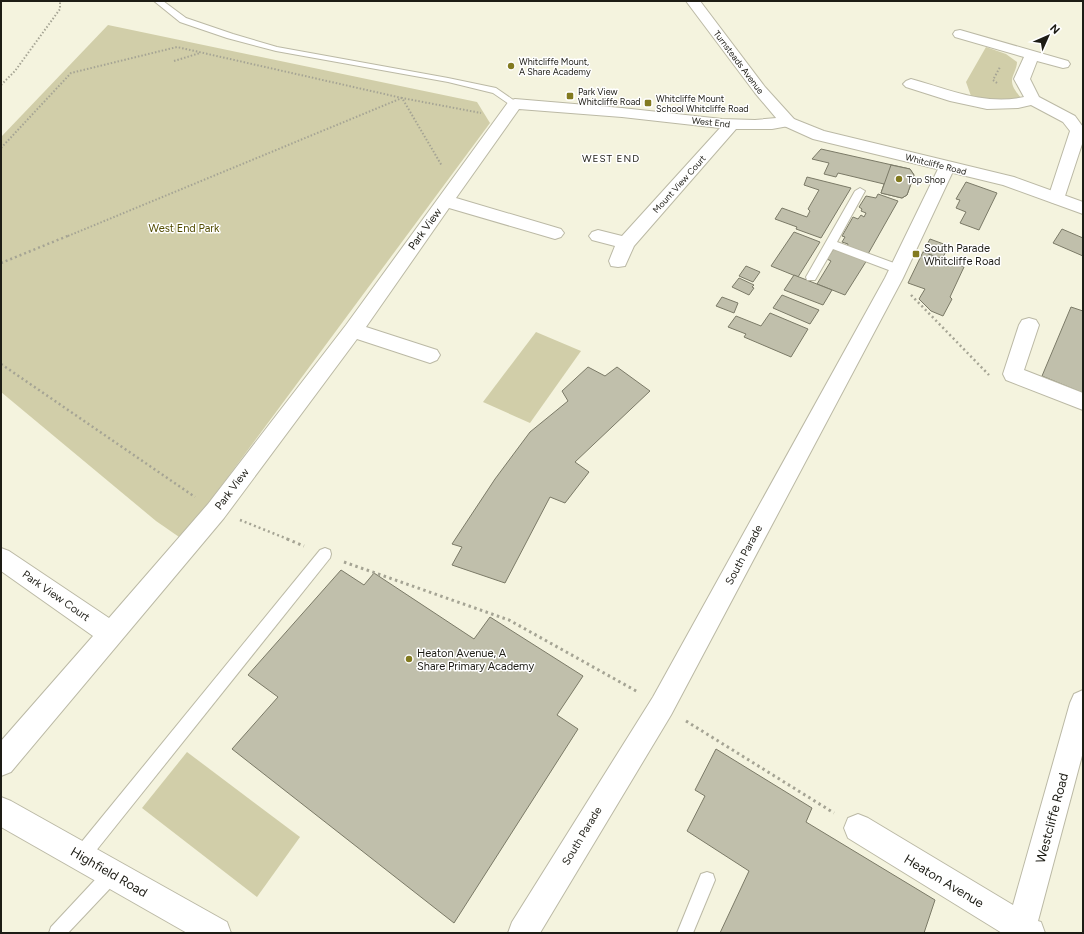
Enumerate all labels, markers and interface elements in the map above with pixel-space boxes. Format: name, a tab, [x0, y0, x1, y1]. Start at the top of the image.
north arrow	[1028, 16, 1068, 56]
text: N	[1047, 22, 1062, 37]
street label: Turnsteads Avenue	[711, 28, 767, 96]
place label: Whitcliffe Mount, A Share Academy	[519, 56, 591, 77]
marker: Whitcliffe Mount, A Share Academy	[506, 61, 516, 71]
place label: Park View Whitcliffe Road	[578, 86, 641, 107]
marker: Park View Whitcliffe Road	[565, 91, 575, 101]
place label: Whitcliffe Mount School Whitcliffe Road	[656, 93, 749, 114]
marker: Whitcliffe Mount School Whitcliffe Road	[643, 98, 653, 108]
street label: West End	[691, 115, 731, 129]
street label: Whitcliffe Road	[904, 151, 968, 177]
district label: WEST END	[582, 152, 640, 165]
street label: Mount View Court	[650, 152, 708, 215]
marker: Top Shop	[894, 174, 904, 184]
place label: Top Shop	[907, 174, 945, 185]
street label: Park View	[406, 205, 445, 252]
park label: West End Park	[149, 222, 220, 235]
place label: South Parade Whitcliffe Road	[924, 242, 1000, 268]
marker: South Parade Whitcliffe Road	[911, 249, 921, 259]
street label: Park View	[212, 466, 252, 512]
street label: South Parade	[723, 523, 765, 587]
street label: Park View Court	[20, 568, 92, 624]
place label: Heaton Avenue, A Share Primary Academy	[417, 647, 534, 673]
marker: Heaton Avenue, A Share Primary Academy	[404, 654, 414, 664]
street label: Westcliffe Road	[1033, 771, 1071, 865]
street label: South Parade	[559, 804, 605, 868]
street label: Highfield Road	[68, 844, 150, 900]
street label: Heaton Avenue	[901, 851, 987, 911]

